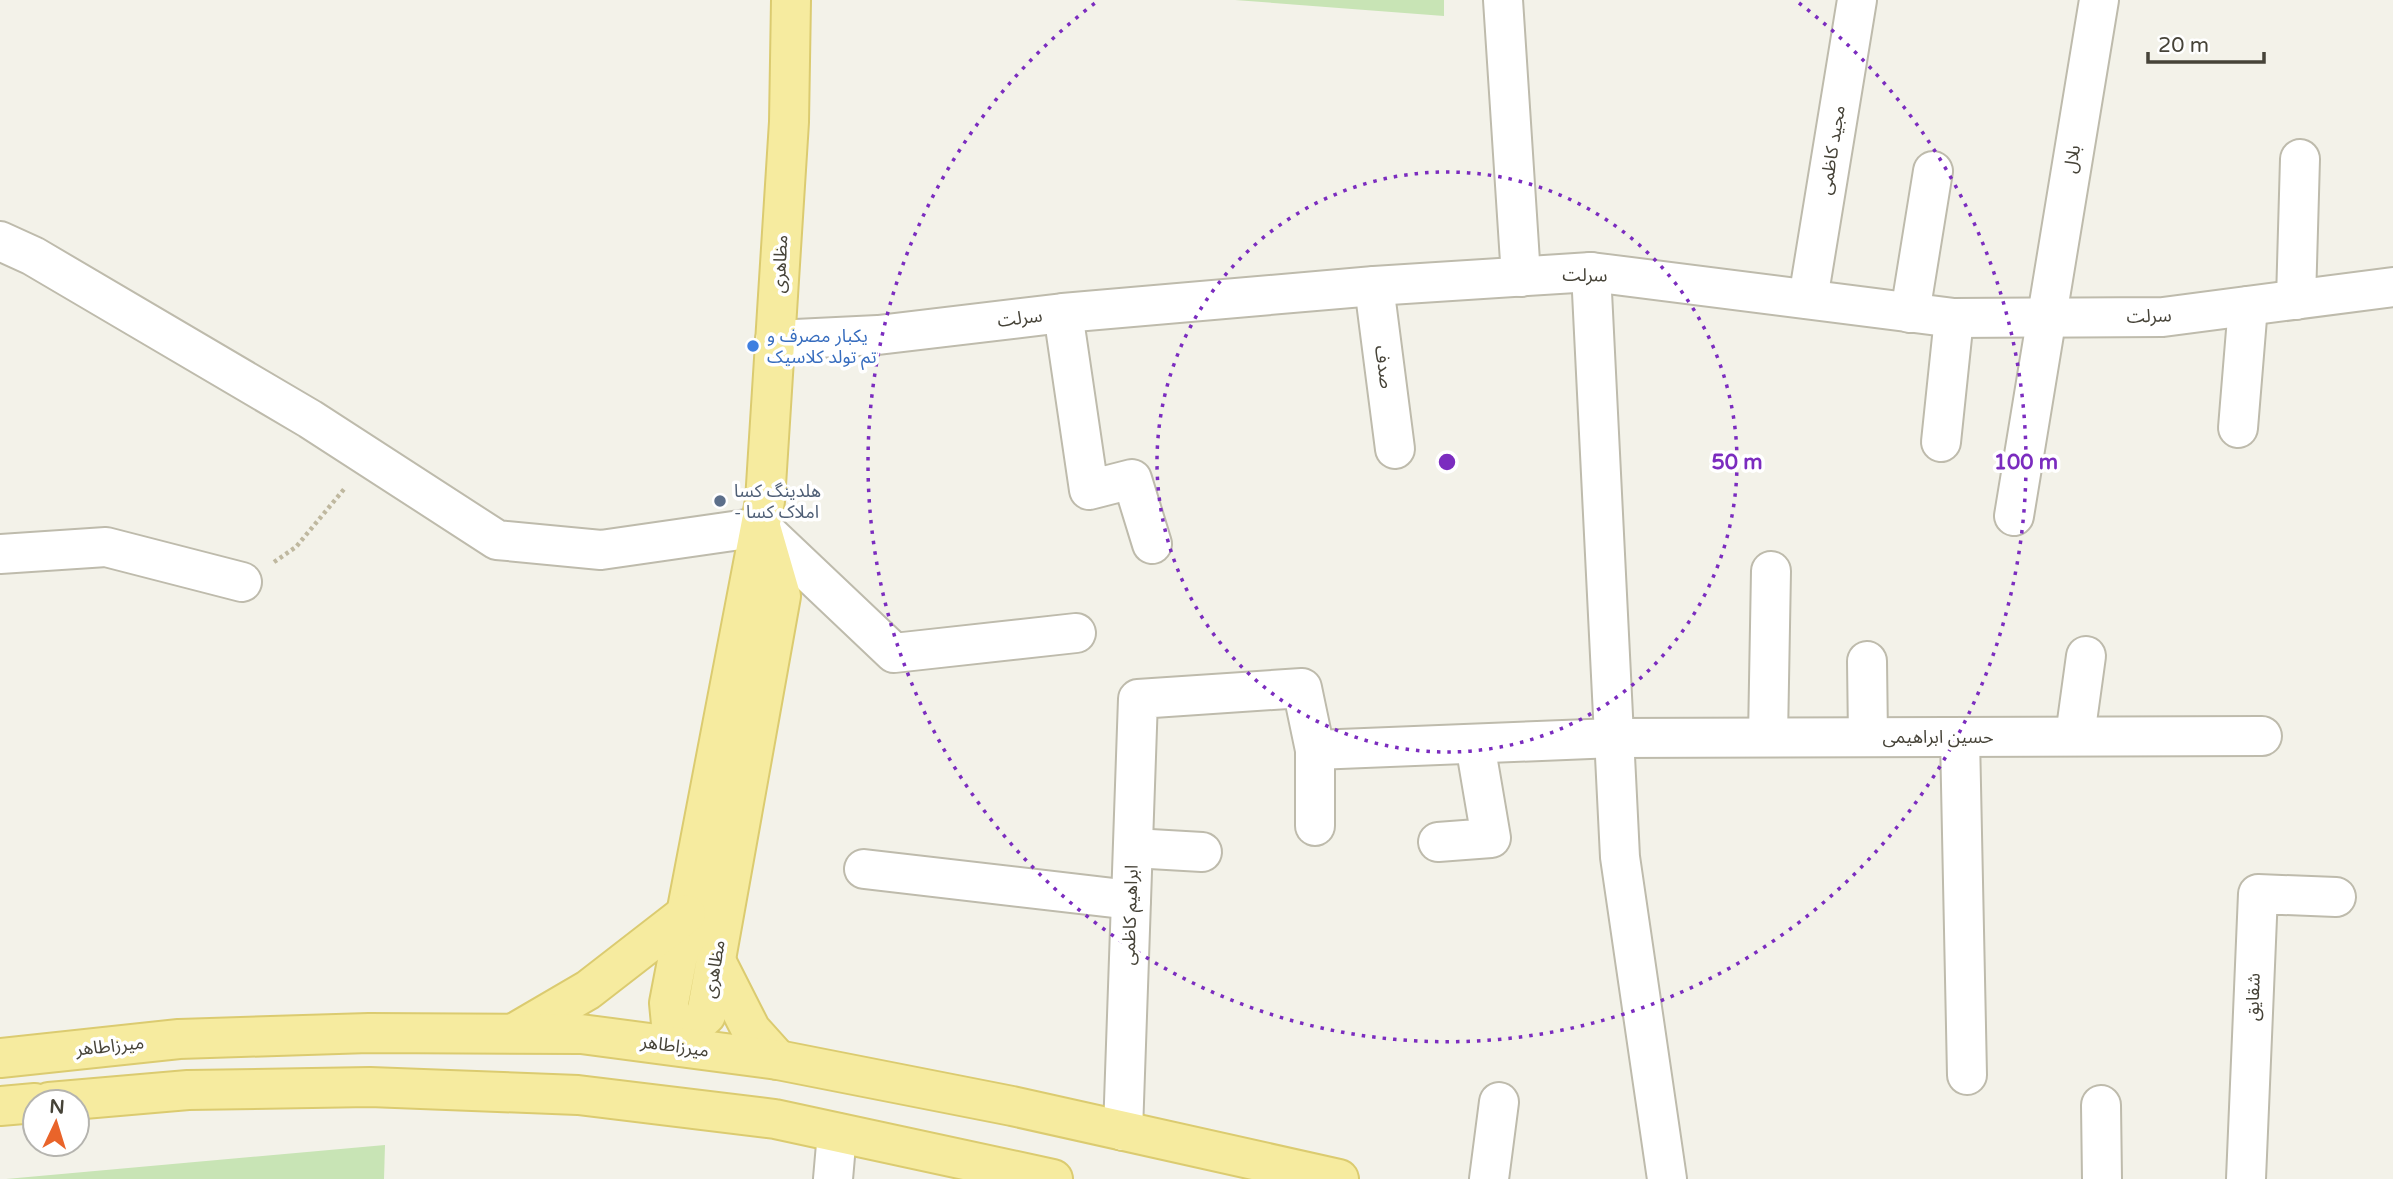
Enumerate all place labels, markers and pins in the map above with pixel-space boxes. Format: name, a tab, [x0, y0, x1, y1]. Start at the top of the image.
place label: یکبار مصرف و تم تولد کلاسیک	[767, 325, 877, 370]
marker: یکبار مصرف و تم تولد کلاسیک	[745, 338, 761, 354]
centre of rings	[1435, 450, 1459, 474]
place label: هلدینگ کسا - املاک کسا	[734, 480, 821, 523]
marker: هلدینگ کسا - املاک کسا	[712, 493, 728, 509]

